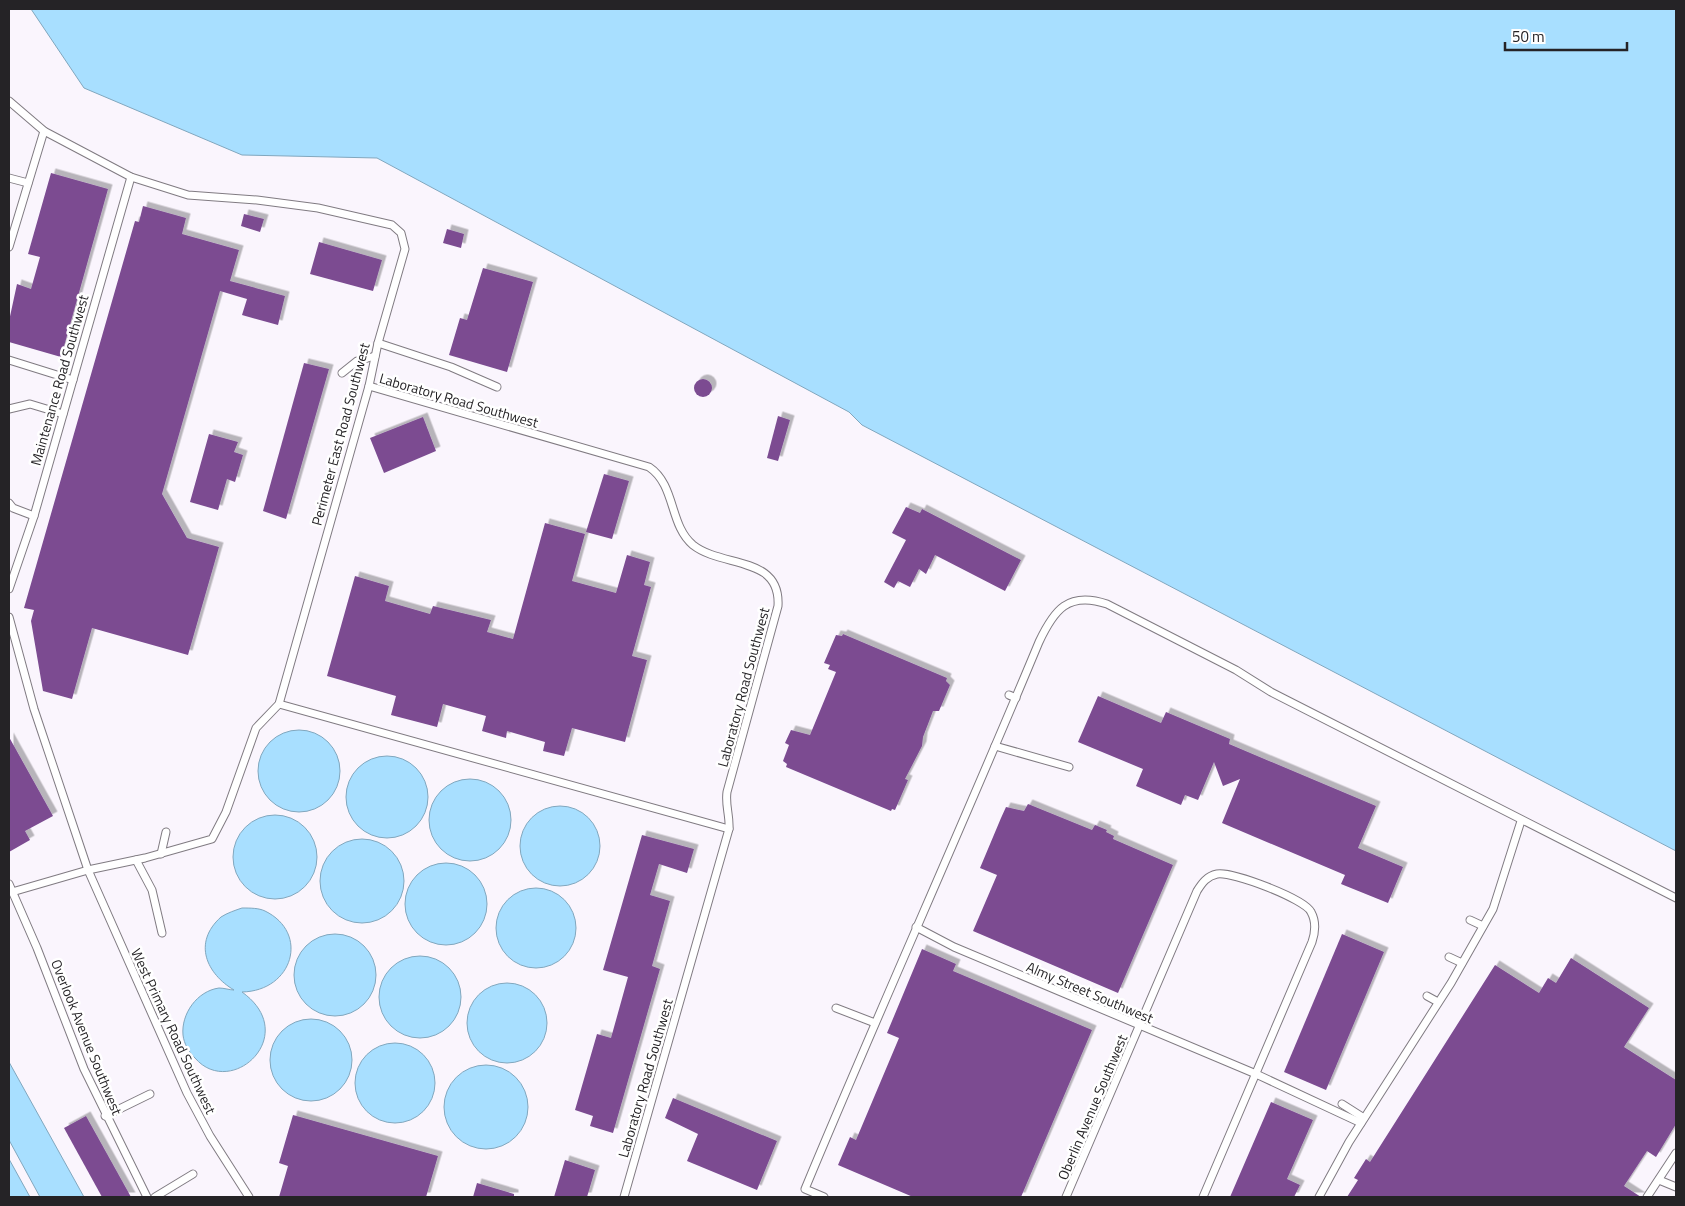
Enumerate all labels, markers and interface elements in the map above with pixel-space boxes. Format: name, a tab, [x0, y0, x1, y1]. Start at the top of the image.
scale bar	[1505, 20, 1628, 52]
text: 50 m	[1512, 25, 1545, 48]
street label: Maintenance Road Southwest	[25, 292, 93, 468]
street label: Perimeter East Road Southwest	[305, 340, 375, 528]
street label: Laboratory Road Southwest	[377, 367, 541, 433]
street label: Laboratory Road Southwest	[712, 605, 774, 769]
street label: West Primary Road Southwest	[126, 945, 222, 1117]
street label: Overlook Avenue Southwest	[46, 956, 128, 1118]
street label: Almy Street Southwest	[1023, 956, 1157, 1028]
street label: Laboratory Road Southwest	[612, 996, 678, 1160]
street label: Oberlin Avenue Southwest	[1052, 1031, 1132, 1183]

